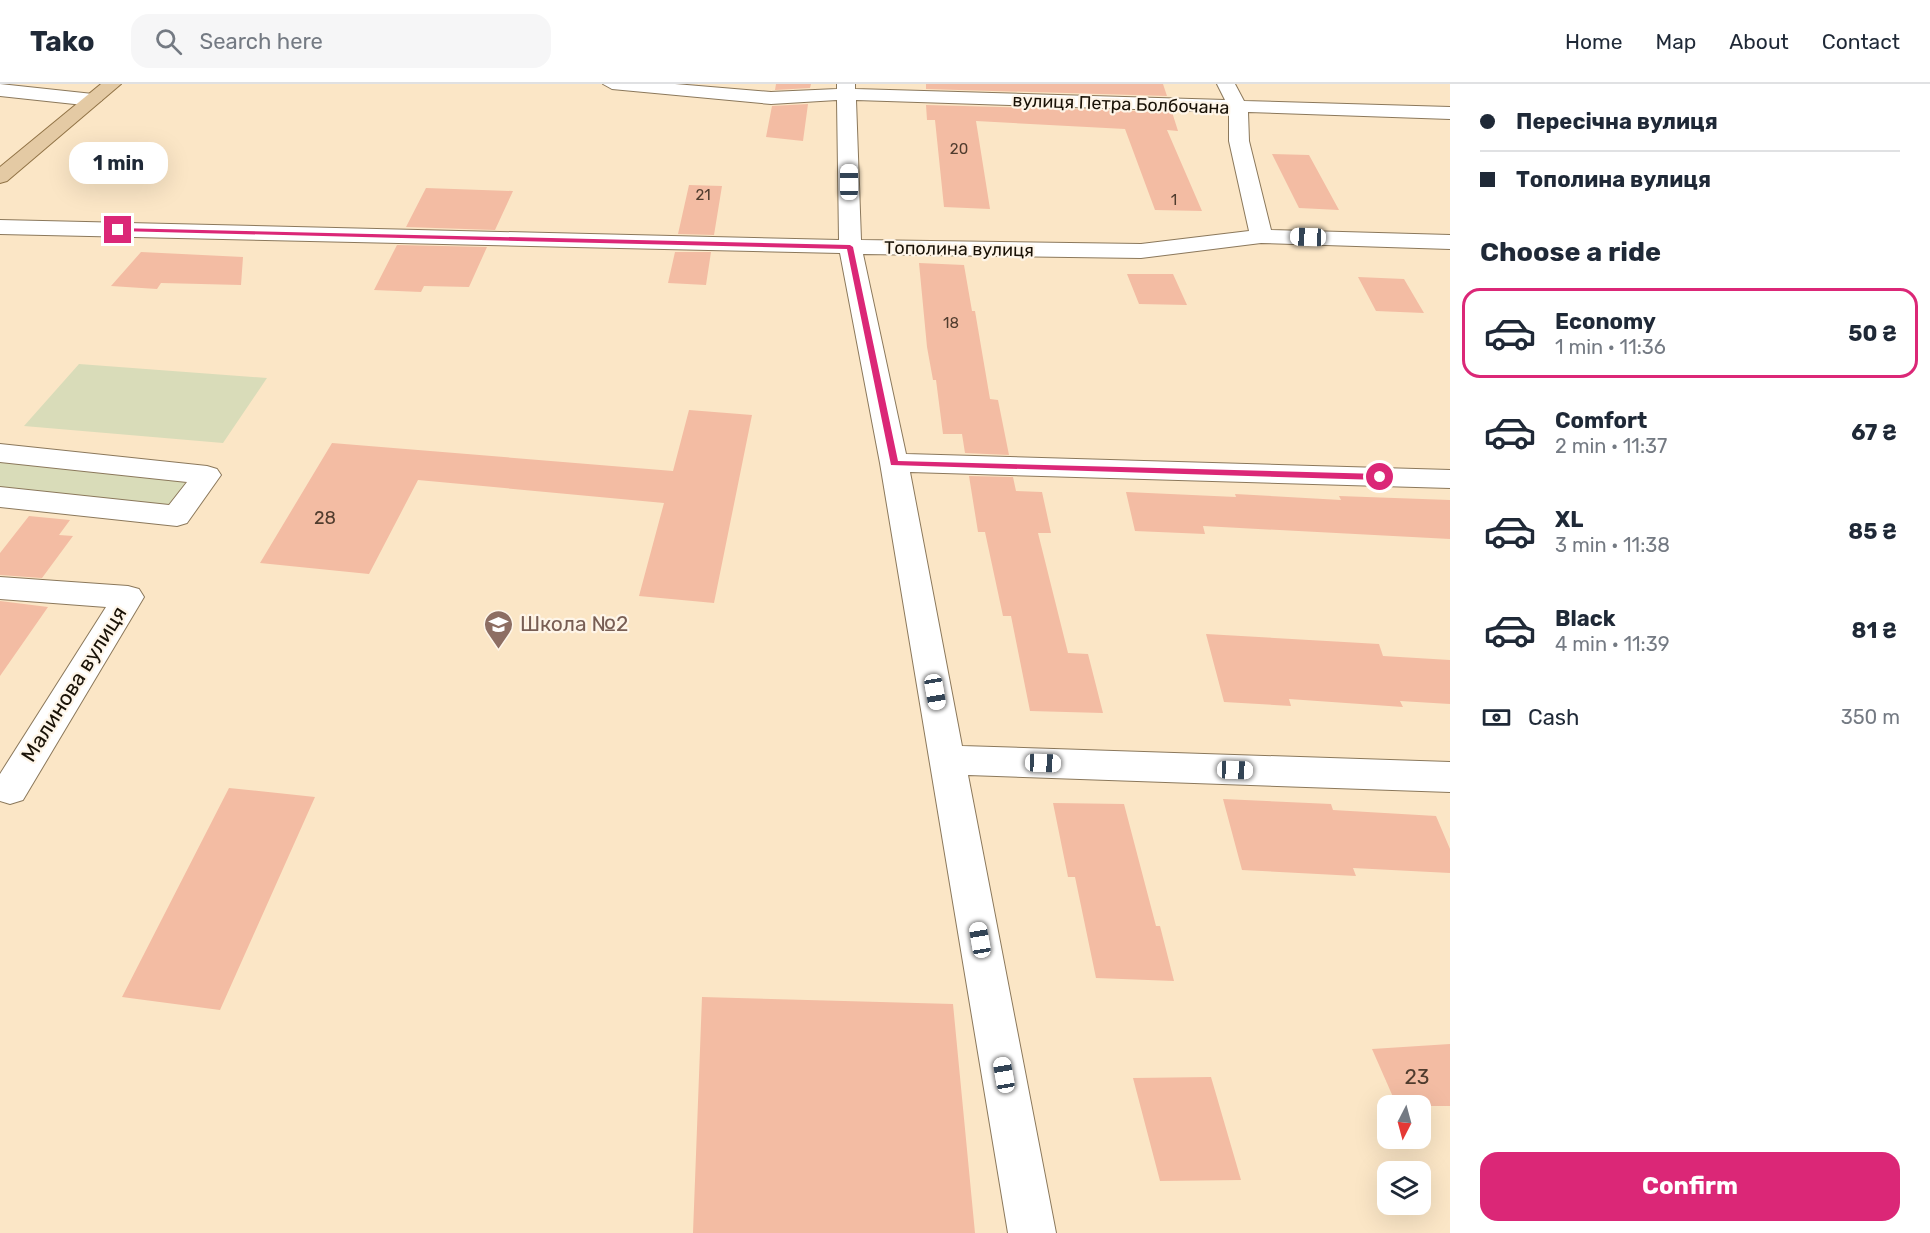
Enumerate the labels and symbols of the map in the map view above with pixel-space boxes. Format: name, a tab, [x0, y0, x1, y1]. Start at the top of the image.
street label: вулиця Петра Болбочана	[1012, 89, 1230, 119]
house number: 20	[950, 140, 968, 158]
callout: 1 min	[68, 143, 168, 185]
car	[840, 164, 858, 200]
house number: 21	[695, 186, 711, 204]
house number: 1	[1171, 191, 1177, 209]
route end	[104, 216, 131, 243]
car	[1290, 227, 1326, 247]
street label: Тополина вулиця	[884, 237, 1034, 261]
house number: 18	[943, 314, 959, 332]
route start	[1366, 463, 1393, 490]
house number: 28	[314, 507, 336, 529]
street label: Малинова вулиця	[16, 601, 132, 766]
school or university icon: Школа №2	[483, 608, 515, 650]
place label: Школа №2	[520, 611, 628, 636]
car	[923, 673, 947, 711]
car	[1025, 753, 1061, 773]
car	[1217, 760, 1253, 780]
car	[968, 921, 992, 959]
car	[992, 1056, 1016, 1094]
house number: 23	[1405, 1064, 1429, 1089]
north arrow	[1377, 1095, 1431, 1149]

